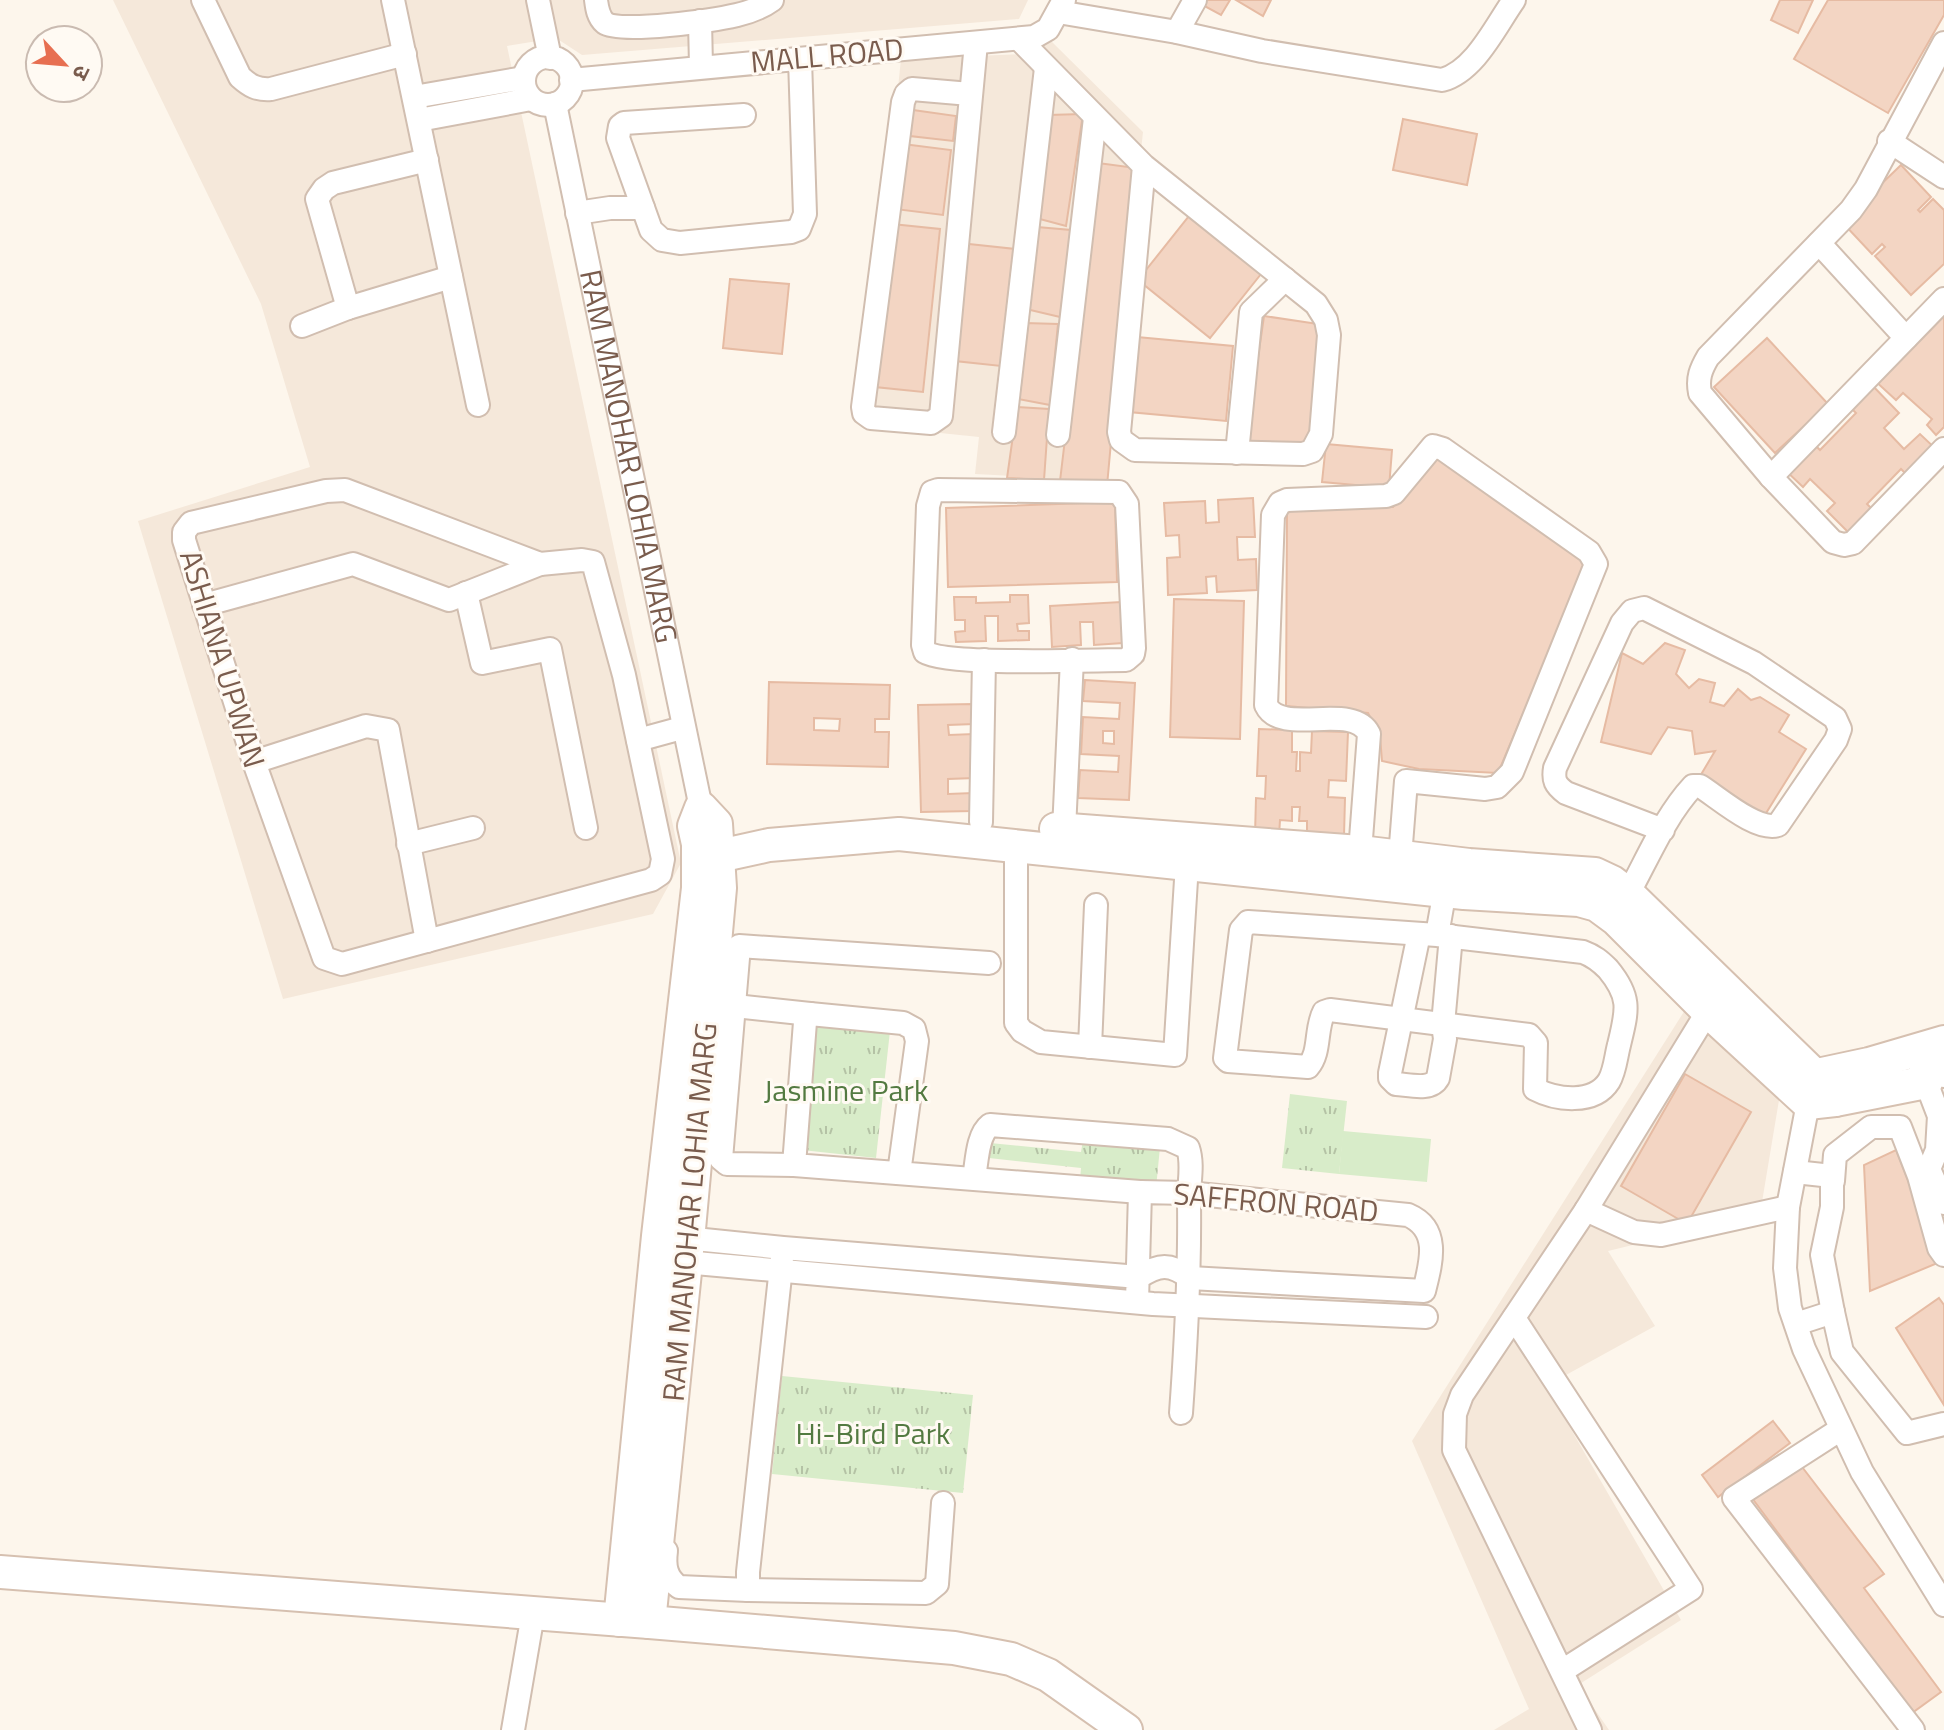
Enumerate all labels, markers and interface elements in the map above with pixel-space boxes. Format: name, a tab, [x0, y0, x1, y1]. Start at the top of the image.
north arrow	[24, 24, 104, 104]
street label: MALL ROAD	[748, 25, 905, 85]
text: उ	[63, 60, 100, 87]
street label: RAM MANOHAR LOHIA MARG	[568, 265, 690, 647]
street label: ASHIANA UPWAN	[168, 544, 278, 773]
street label: RAM MANOHAR LOHIA MARG	[650, 1021, 728, 1403]
park label: Jasmine Park	[764, 1067, 928, 1113]
street label: SAFFRON ROAD	[1172, 1170, 1381, 1234]
park label: Hi-Bird Park	[796, 1410, 950, 1456]

